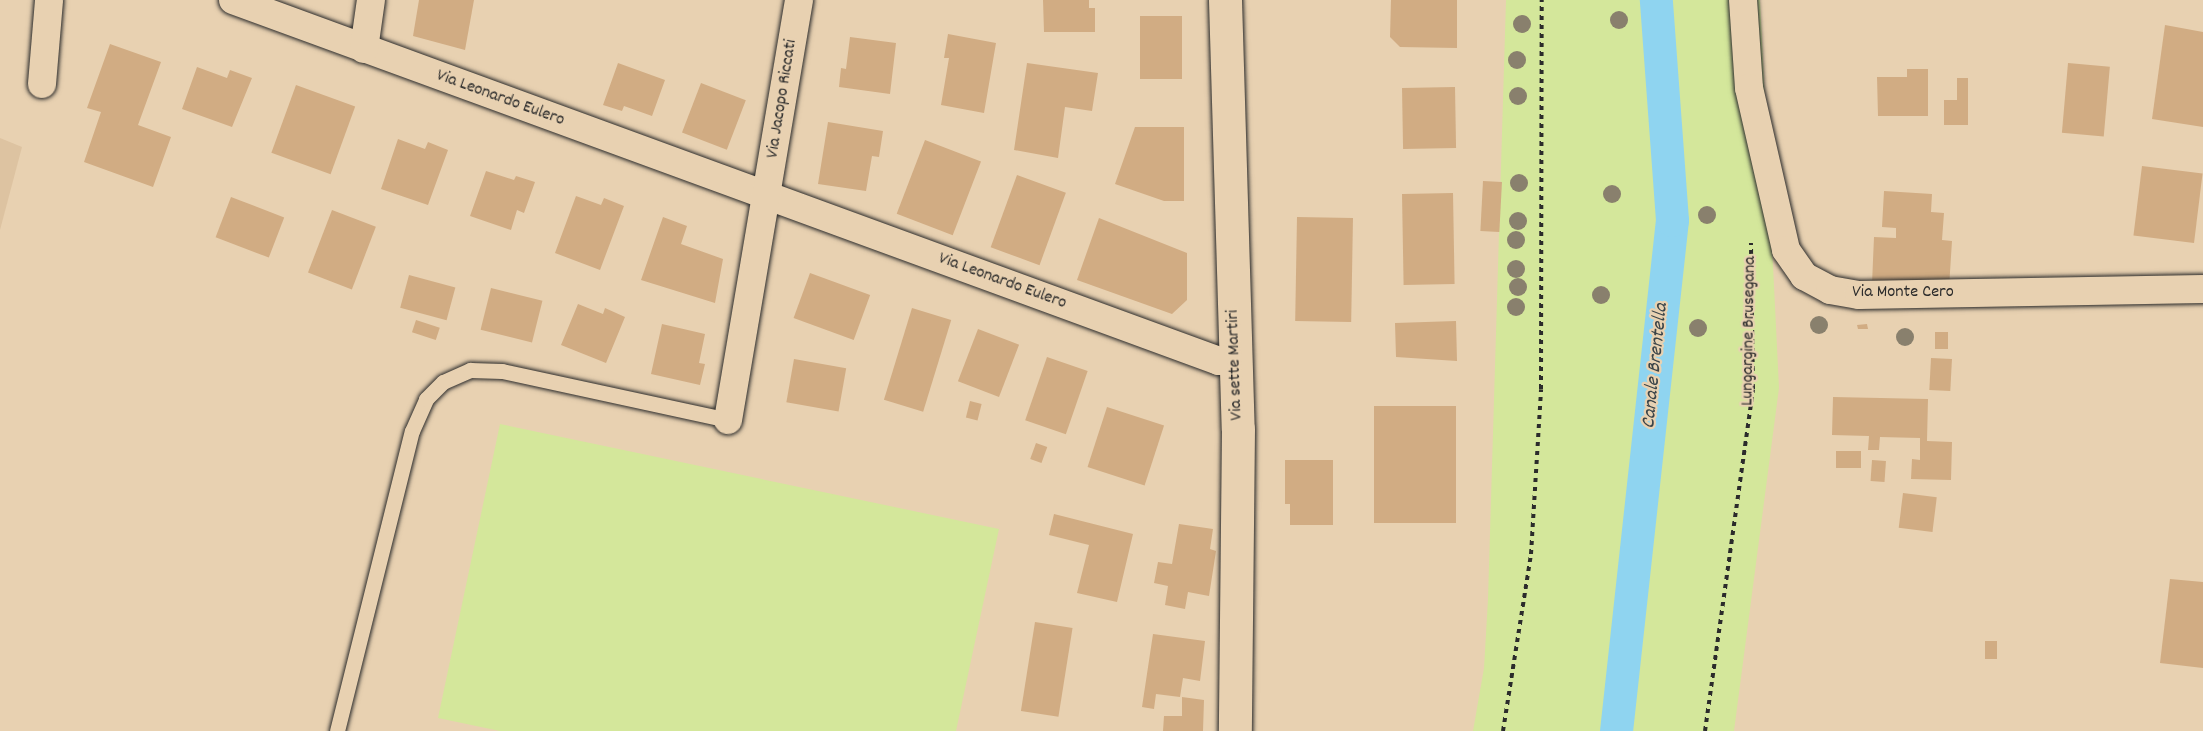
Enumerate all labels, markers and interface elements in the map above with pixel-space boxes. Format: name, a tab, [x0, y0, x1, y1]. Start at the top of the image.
street label: Via Jacopo Riccati	[763, 38, 803, 160]
street label: Via Leonardo Eulero	[433, 66, 567, 132]
street label: Via Leonardo Eulero	[935, 249, 1069, 315]
street label: Lungargine Brusegana	[1738, 256, 1762, 406]
street label: Via Monte Cero	[1852, 282, 1954, 304]
water label: Canale Brentella	[1637, 302, 1675, 430]
street label: Via sette Martiri	[1223, 309, 1249, 421]

